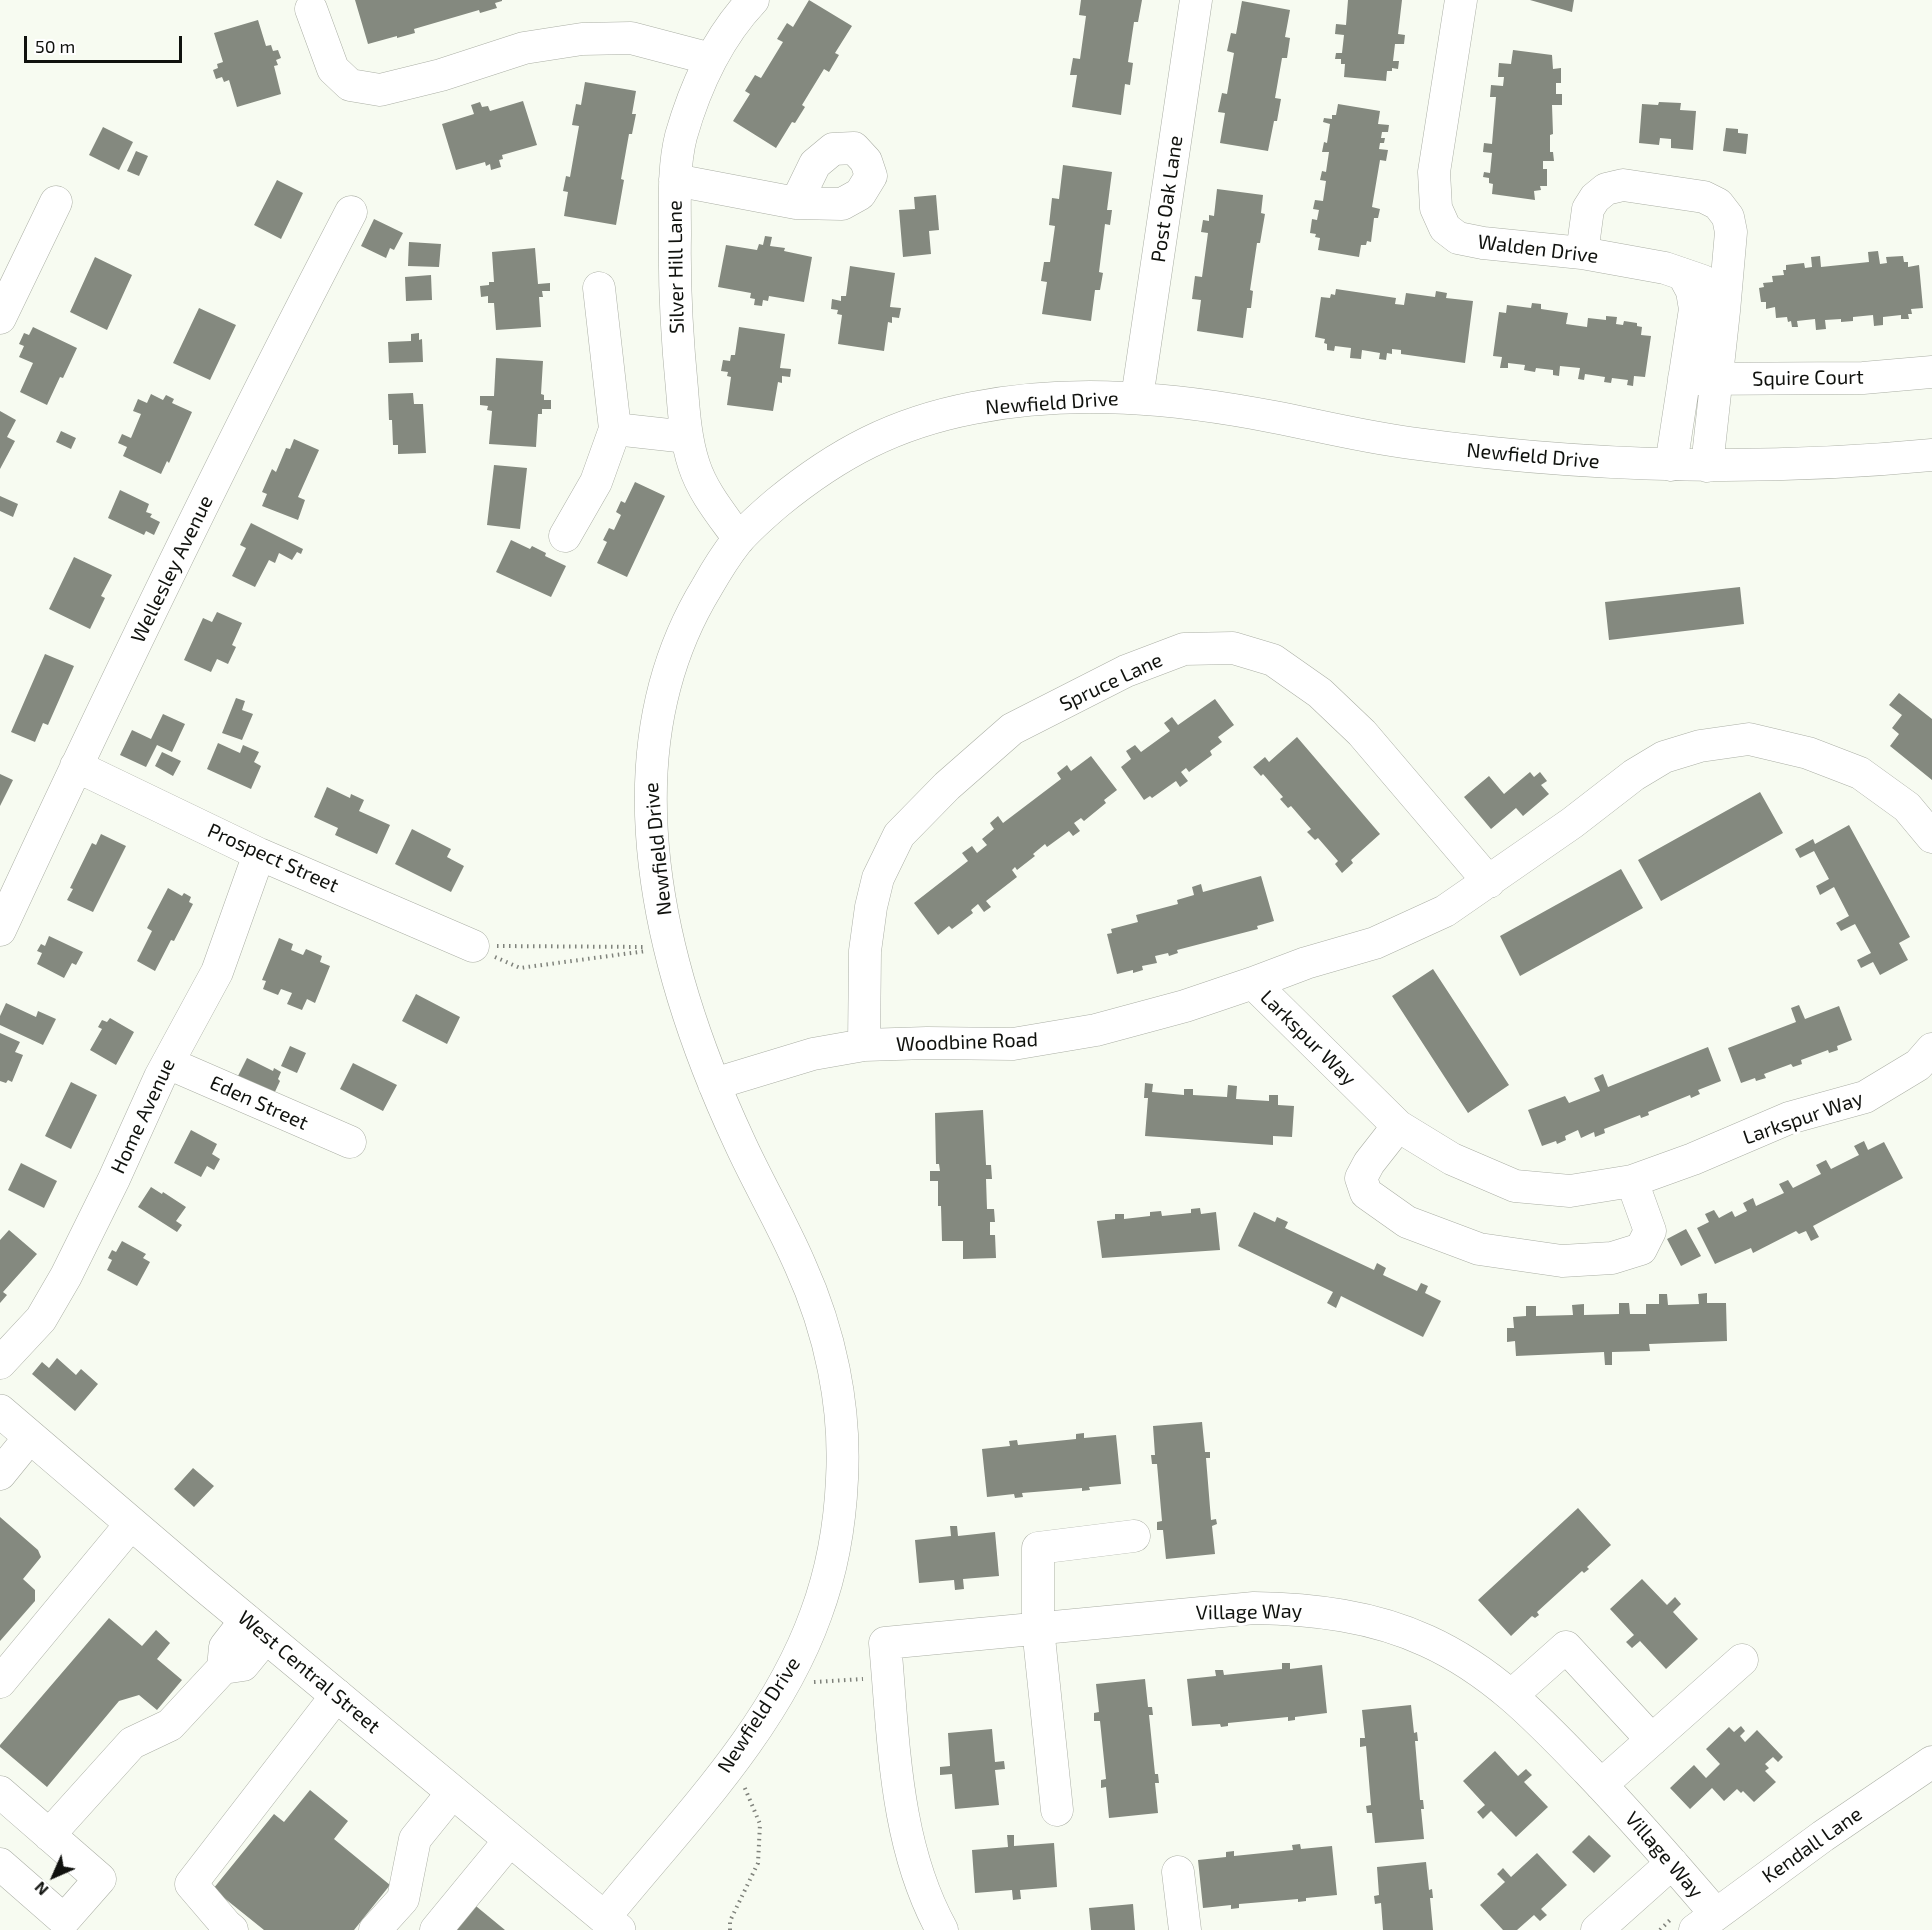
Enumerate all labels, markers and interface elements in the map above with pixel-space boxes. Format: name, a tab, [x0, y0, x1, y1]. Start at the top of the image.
scale bar	[27, 24, 184, 62]
text: 50 m	[35, 35, 75, 57]
street label: Post Oak Lane	[1146, 134, 1188, 264]
street label: Silver Hill Lane	[663, 200, 689, 334]
street label: Walden Drive	[1476, 230, 1600, 268]
street label: Squire Court	[1752, 365, 1864, 391]
street label: Newfield Drive	[985, 386, 1119, 420]
street label: Newfield Drive	[1465, 438, 1601, 474]
street label: Wellesley Avenue	[126, 491, 218, 647]
street label: Spruce Lane	[1056, 648, 1166, 716]
street label: Newfield Drive	[639, 781, 677, 917]
street label: Prospect Street	[204, 818, 342, 898]
street label: Larkspur Way	[1255, 985, 1361, 1091]
street label: Woodbine Road	[896, 1028, 1038, 1056]
street label: Home Avenue	[106, 1055, 180, 1177]
street label: Eden Street	[206, 1071, 312, 1135]
street label: Larkspur Way	[1740, 1086, 1866, 1150]
street label: Village Way	[1196, 1599, 1302, 1625]
street label: West Central Street	[233, 1606, 385, 1738]
street label: Newfield Drive	[713, 1652, 805, 1778]
street label: Kendall Lane	[1757, 1802, 1867, 1888]
street label: Village Way	[1620, 1807, 1708, 1903]
north arrow	[24, 1846, 84, 1906]
text: N	[30, 1878, 52, 1900]

